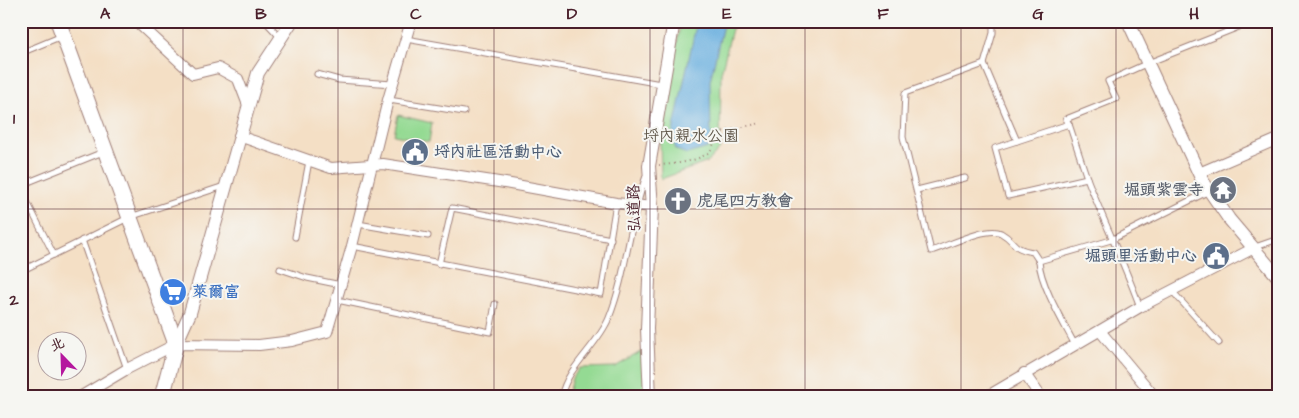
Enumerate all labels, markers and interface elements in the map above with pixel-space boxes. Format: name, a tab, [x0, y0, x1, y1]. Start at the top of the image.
text: A	[100, 3, 111, 25]
text: B	[255, 3, 267, 25]
text: C	[410, 3, 422, 25]
text: D	[567, 3, 578, 25]
text: E	[722, 3, 732, 25]
text: F	[877, 3, 889, 25]
text: G	[1032, 3, 1044, 25]
text: H	[1189, 3, 1199, 25]
text: 1	[13, 108, 16, 130]
park label: 埒內親水公園	[643, 125, 739, 147]
public building icon: 埒內社區活動中心	[400, 137, 430, 167]
place label: 埒內社區活動中心	[434, 141, 562, 163]
temple icon: 堀頭紫雲寺	[1208, 175, 1238, 205]
place label: 堀頭紫雲寺	[1124, 179, 1204, 201]
street label: 弘道路	[623, 184, 645, 232]
church icon: 虎尾四方教會	[663, 186, 693, 216]
place label: 虎尾四方教會	[697, 190, 793, 212]
public building icon: 堀頭里活動中心	[1201, 241, 1231, 271]
place label: 堀頭里活動中心	[1085, 245, 1197, 267]
supermarket icon: 萊爾富	[158, 277, 188, 307]
place label: 萊爾富	[192, 281, 240, 303]
text: 2	[8, 289, 19, 311]
north arrow	[38, 330, 88, 380]
text: 北	[47, 333, 68, 357]

